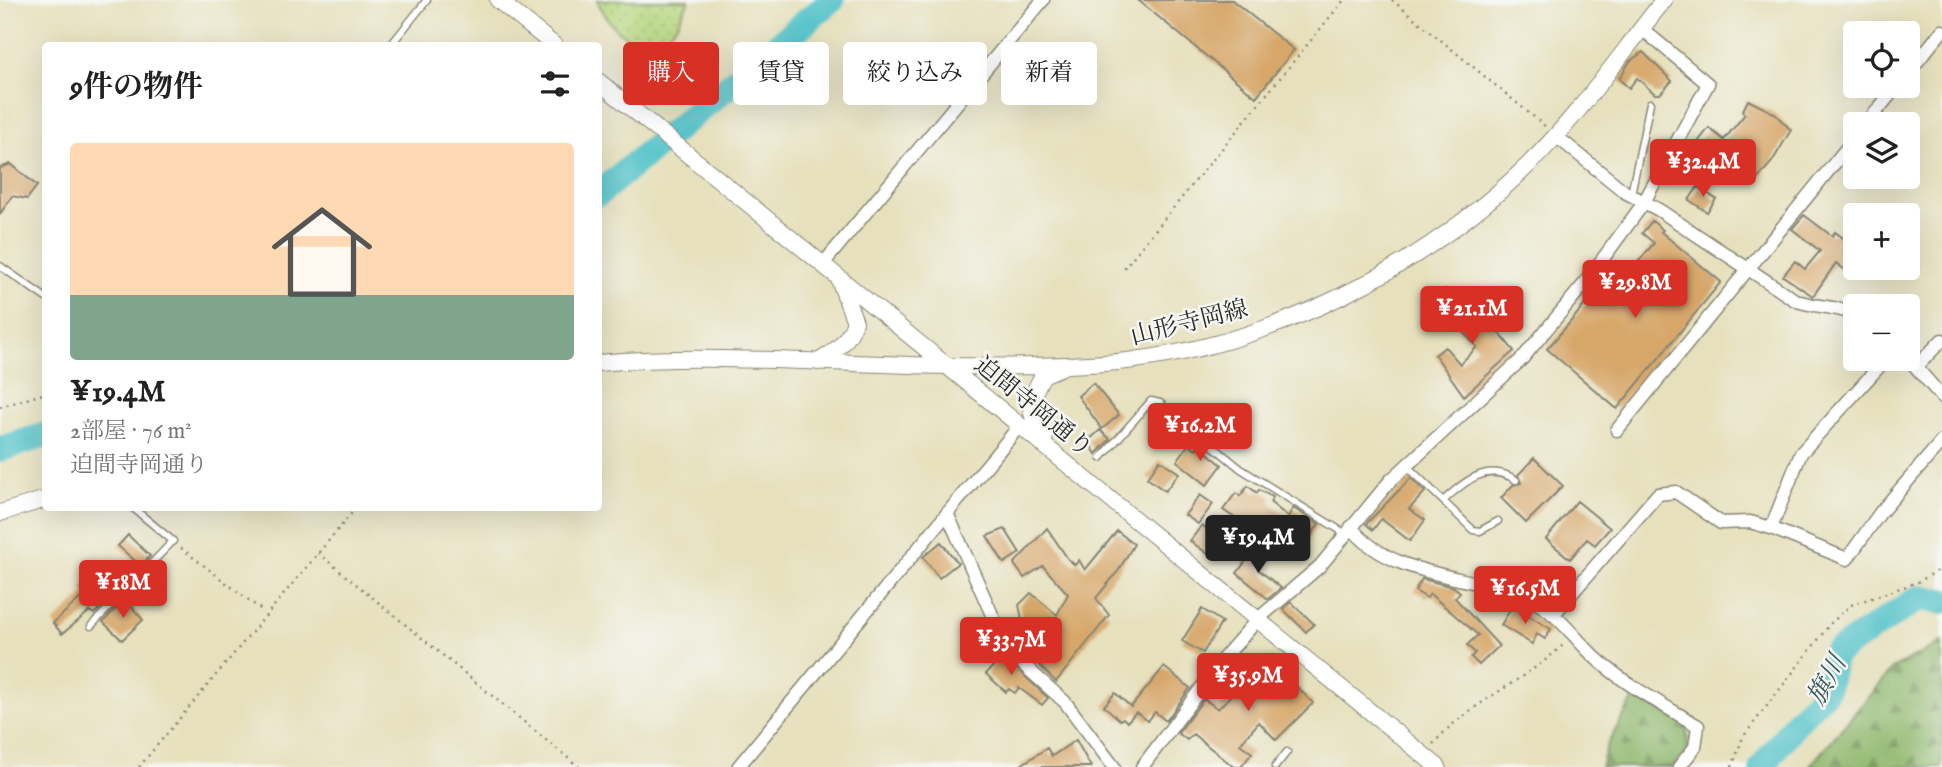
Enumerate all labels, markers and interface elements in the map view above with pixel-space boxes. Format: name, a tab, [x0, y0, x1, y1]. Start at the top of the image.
map controls	[1843, 21, 1920, 371]
button: locate	[1843, 21, 1920, 98]
chip: 購入	[623, 42, 719, 105]
chip: 賃貸	[733, 42, 829, 105]
chip: 絞り込み	[843, 42, 987, 105]
chip: 新着	[1001, 42, 1097, 105]
icon: filters	[536, 65, 574, 103]
text: 9件の物件	[70, 69, 203, 107]
button: layers	[1843, 112, 1920, 189]
pin: ¥32.4M	[1646, 140, 1760, 199]
text: ¥32.4M	[1666, 147, 1740, 176]
icon: home	[259, 189, 385, 315]
button: +	[1843, 203, 1920, 280]
pin: ¥29.8M	[1578, 260, 1692, 320]
text: ¥29.8M	[1598, 268, 1672, 297]
pin: ¥21.1M	[1415, 286, 1529, 346]
street label: 山形寺岡線	[1127, 294, 1251, 353]
text: ¥21.1M	[1436, 294, 1508, 323]
button: −	[1843, 294, 1920, 371]
street label: 迫間寺岡通り	[967, 350, 1099, 465]
text: ¥19.4M	[70, 374, 166, 412]
pin: ¥16.2M	[1143, 404, 1257, 463]
text: ¥16.2M	[1164, 411, 1236, 440]
text: 2部屋 · 76 m²	[70, 417, 192, 446]
text: 迫間寺岡通り	[70, 451, 208, 480]
pin: ¥19.4M	[1201, 516, 1315, 575]
text: ¥19.4M	[1221, 523, 1295, 552]
pin: ¥18M	[82, 560, 164, 620]
pin: ¥16.5M	[1468, 566, 1582, 626]
text: ¥18M	[95, 568, 151, 597]
text: ¥16.5M	[1490, 574, 1560, 603]
pin: ¥33.7M	[954, 618, 1068, 677]
text: ¥33.7M	[976, 625, 1046, 654]
water label: 旗川	[1800, 647, 1856, 711]
pin: ¥35.9M	[1191, 654, 1305, 713]
text: ¥35.9M	[1213, 661, 1283, 690]

